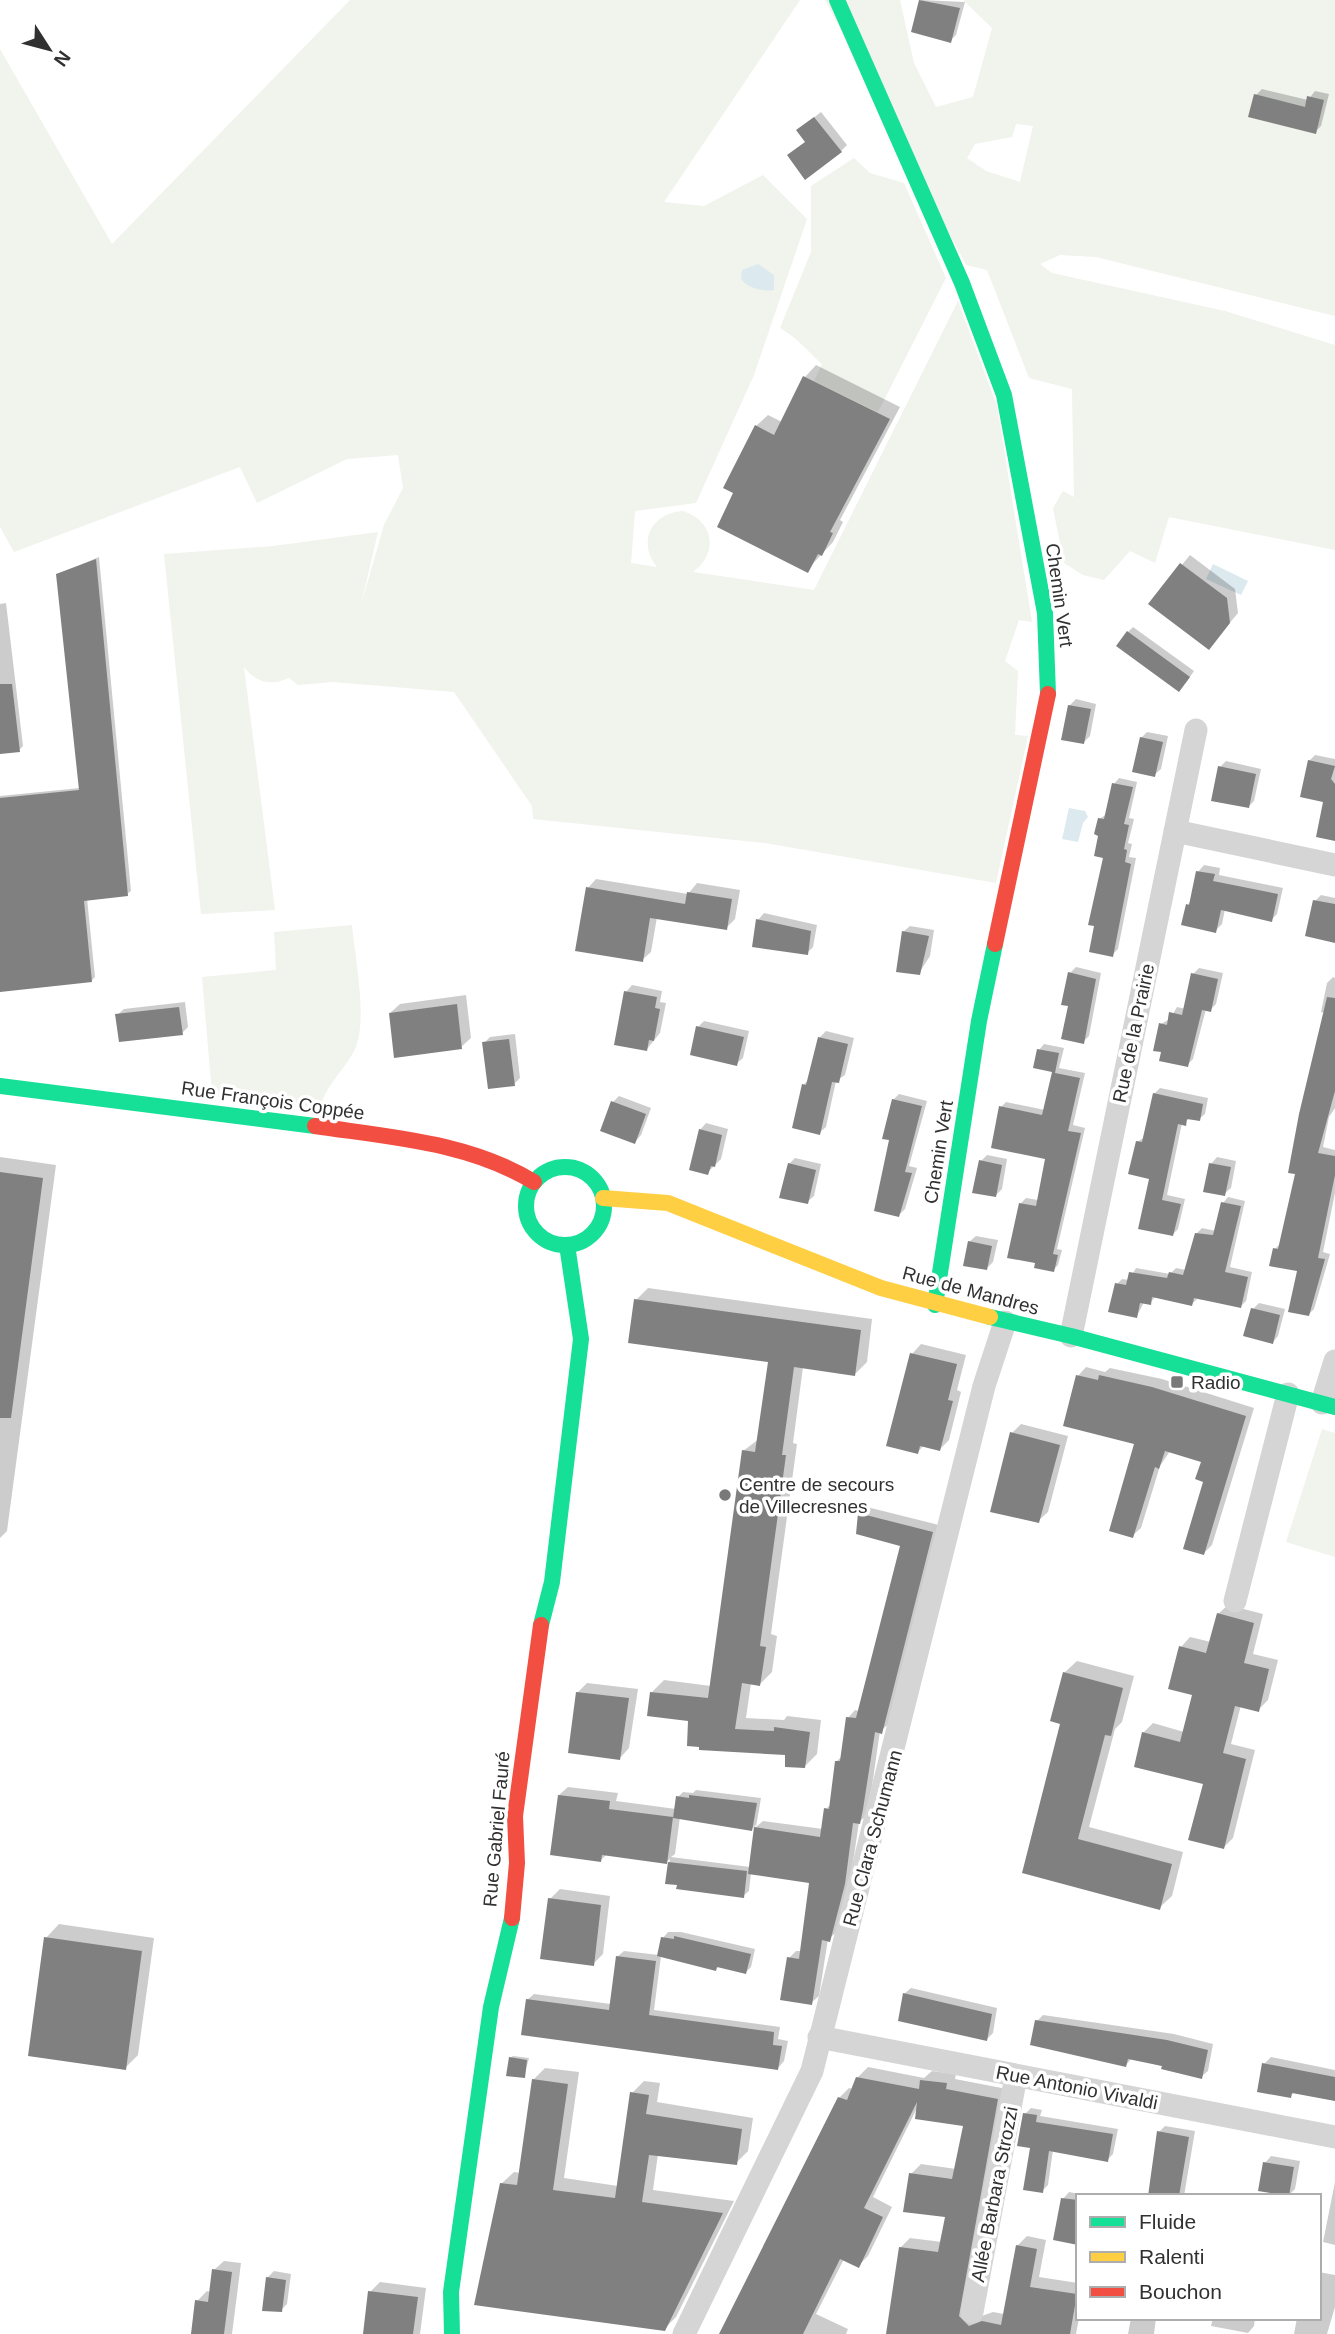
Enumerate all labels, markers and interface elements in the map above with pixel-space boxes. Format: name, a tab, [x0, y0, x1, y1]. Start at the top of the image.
north arrow	[14, 14, 84, 84]
text: N	[50, 47, 75, 70]
street label: Chemin Vert	[1042, 542, 1077, 649]
street label: Rue de la Prairie	[1109, 962, 1158, 1105]
street label: Rue François Coppée	[180, 1077, 366, 1124]
street label: Chemin Vert	[920, 1098, 957, 1205]
street label: Rue de Mandres	[900, 1262, 1041, 1319]
place label: Radio	[1191, 1372, 1241, 1393]
marker: Radio	[1169, 1374, 1185, 1390]
place label: Centre de secours de Villecresnes	[739, 1474, 894, 1517]
marker: Centre de secours de Villecresnes	[717, 1487, 733, 1503]
street label: Rue Clara Schumann	[839, 1748, 906, 1929]
street label: Rue Gabriel Fauré	[479, 1750, 514, 1908]
street label: Rue Antonio Vivaldi	[994, 2061, 1160, 2113]
street label: Allée Barbara Strozzi	[967, 2104, 1022, 2284]
legend	[1076, 2194, 1321, 2320]
text: Fluide	[1139, 2210, 1196, 2233]
text: Ralenti	[1139, 2245, 1204, 2268]
text: Bouchon	[1139, 2280, 1222, 2303]

